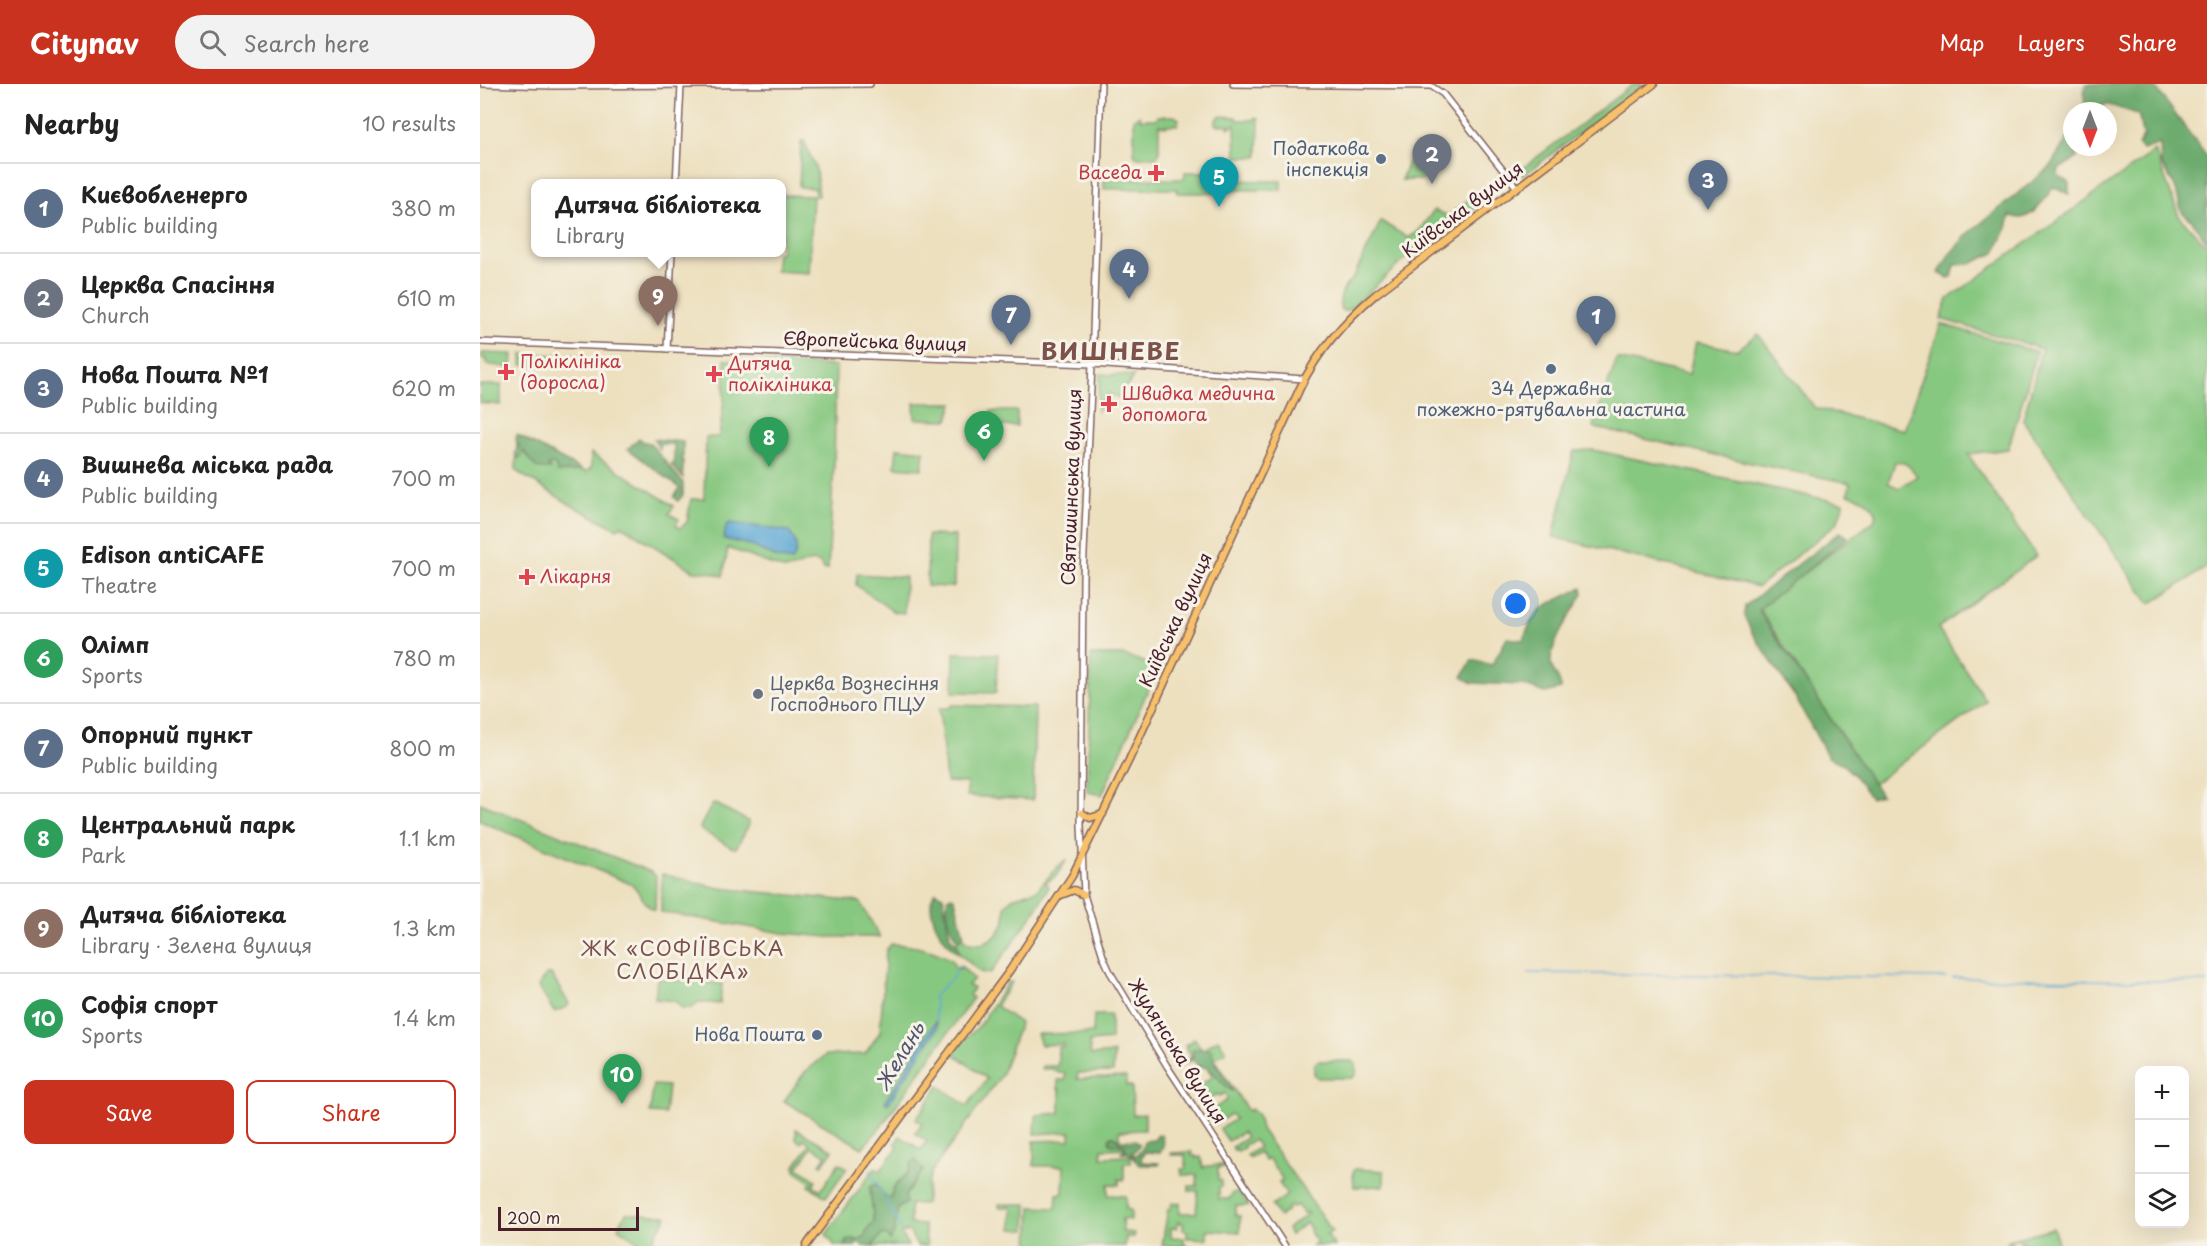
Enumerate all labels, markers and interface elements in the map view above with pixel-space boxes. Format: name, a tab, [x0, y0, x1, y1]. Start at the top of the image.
search box	[175, 15, 595, 69]
text: Citynav	[30, 21, 139, 64]
icon: search	[196, 26, 229, 59]
text: Search here	[244, 26, 370, 59]
text: Map	[1940, 26, 1984, 58]
text: Layers	[2017, 26, 2085, 58]
text: Share	[2118, 26, 2177, 58]
north arrow	[2063, 102, 2117, 156]
text: Nearby	[24, 104, 119, 143]
text: 10 results	[362, 108, 456, 138]
place label: Податкова інспекція	[1273, 134, 1370, 182]
pin: 2	[1412, 135, 1452, 184]
marker: Податкова інспекція	[1374, 152, 1388, 166]
street label: Київська вулиця	[1396, 154, 1528, 263]
place label: Васеда	[1078, 158, 1143, 185]
pin: 5	[1200, 158, 1238, 207]
pin: 3	[1688, 160, 1728, 210]
marker: Васеда	[1147, 164, 1165, 182]
text: Києвобленерго	[81, 177, 248, 210]
popup	[531, 179, 786, 257]
text: Дитяча бібліотека	[556, 187, 761, 220]
text: 1	[39, 193, 48, 223]
text: 380 m	[390, 193, 456, 223]
text: Public building	[81, 210, 218, 240]
text: Library	[556, 220, 625, 250]
pin: 4	[1110, 250, 1148, 299]
text: Церква Спасіння	[81, 267, 275, 300]
pin: 9	[638, 276, 678, 326]
text: 2	[36, 283, 51, 313]
text: 610 m	[396, 283, 456, 313]
pin: 7	[992, 296, 1030, 345]
pin: 1	[1576, 296, 1616, 346]
text: Church	[81, 300, 150, 330]
street label: Європейська вулиця	[783, 324, 967, 357]
district label: ВИШНЕВЕ	[1041, 332, 1181, 368]
place label: Поліклініка (доросла)	[520, 347, 622, 395]
place label: Дитяча полікліника	[727, 349, 833, 397]
text: Нова Пошта №1	[81, 357, 268, 390]
marker: 34 Державна пожежно-рятувальна частина	[1544, 362, 1558, 376]
marker: Поліклініка (доросла)	[497, 363, 515, 381]
marker: Дитяча полікліника	[705, 365, 723, 383]
text: 3	[37, 373, 50, 403]
text: 620 m	[392, 373, 456, 403]
place label: 34 Державна пожежно-рятувальна частина	[1416, 374, 1686, 422]
place label: Швидка медична допомога	[1122, 379, 1276, 427]
street label: Святошинська вулиця	[1054, 388, 1087, 586]
text: Public building	[81, 390, 218, 420]
marker: Швидка медична допомога	[1100, 395, 1118, 413]
pin: 6	[964, 412, 1004, 461]
pin: 8	[750, 418, 788, 467]
text: Вишнева міська рада	[81, 447, 333, 480]
text: 4	[37, 463, 50, 493]
text: 700 m	[391, 463, 456, 493]
text: Public building	[81, 480, 218, 510]
text: Edison antiCAFE	[81, 537, 265, 570]
street label: Київська вулиця	[1132, 548, 1218, 691]
text: 5	[37, 553, 50, 583]
text: 700 m	[391, 553, 456, 583]
place label: Лікарня	[540, 562, 611, 589]
marker: Лікарня	[518, 568, 536, 586]
text: Theatre	[81, 570, 157, 600]
your location	[1501, 589, 1530, 618]
text: Олімп	[81, 627, 149, 660]
text: 6	[36, 643, 51, 673]
text: 780 m	[393, 643, 456, 673]
text: Sports	[81, 660, 143, 690]
place label: Церква Вознесіння Господнього ПЦУ	[770, 669, 939, 717]
marker: Церква Вознесіння Господнього ПЦУ	[751, 687, 765, 701]
text: Опорний пункт	[81, 717, 252, 750]
text: 7	[38, 733, 49, 763]
text: 800 m	[389, 733, 456, 763]
text: Public building	[81, 750, 218, 780]
text: Центральний парк	[81, 807, 295, 840]
text: 8	[37, 823, 50, 853]
text: 1.1 km	[399, 823, 456, 853]
text: Park	[81, 840, 126, 870]
text: Дитяча бібліотека	[81, 897, 286, 930]
text: 9	[38, 913, 49, 943]
text: 1.3 km	[393, 913, 456, 943]
text: Library · Зелена вулиця	[81, 930, 312, 960]
district label: ЖК «СОФІЇВСЬКА СЛОБІДКА»	[580, 933, 785, 986]
street label: Жулянська вулиця	[1122, 972, 1234, 1128]
text: Софія спорт	[81, 987, 217, 1020]
text: 10	[31, 1003, 56, 1033]
text: 1.4 km	[394, 1003, 456, 1033]
water label: Желань	[867, 1015, 932, 1095]
text: Sports	[81, 1020, 143, 1050]
place label: Нова Пошта	[695, 1020, 806, 1047]
marker: Нова Пошта	[810, 1028, 824, 1042]
pin: 10	[602, 1054, 642, 1104]
map controls	[2135, 1066, 2189, 1228]
button: +	[2135, 1066, 2189, 1120]
button: Save	[24, 1080, 234, 1144]
button: Share	[246, 1080, 456, 1144]
button: −	[2135, 1120, 2189, 1174]
button: layers	[2135, 1174, 2189, 1228]
scale bar	[498, 1204, 639, 1232]
text: 200 m	[507, 1205, 560, 1229]

